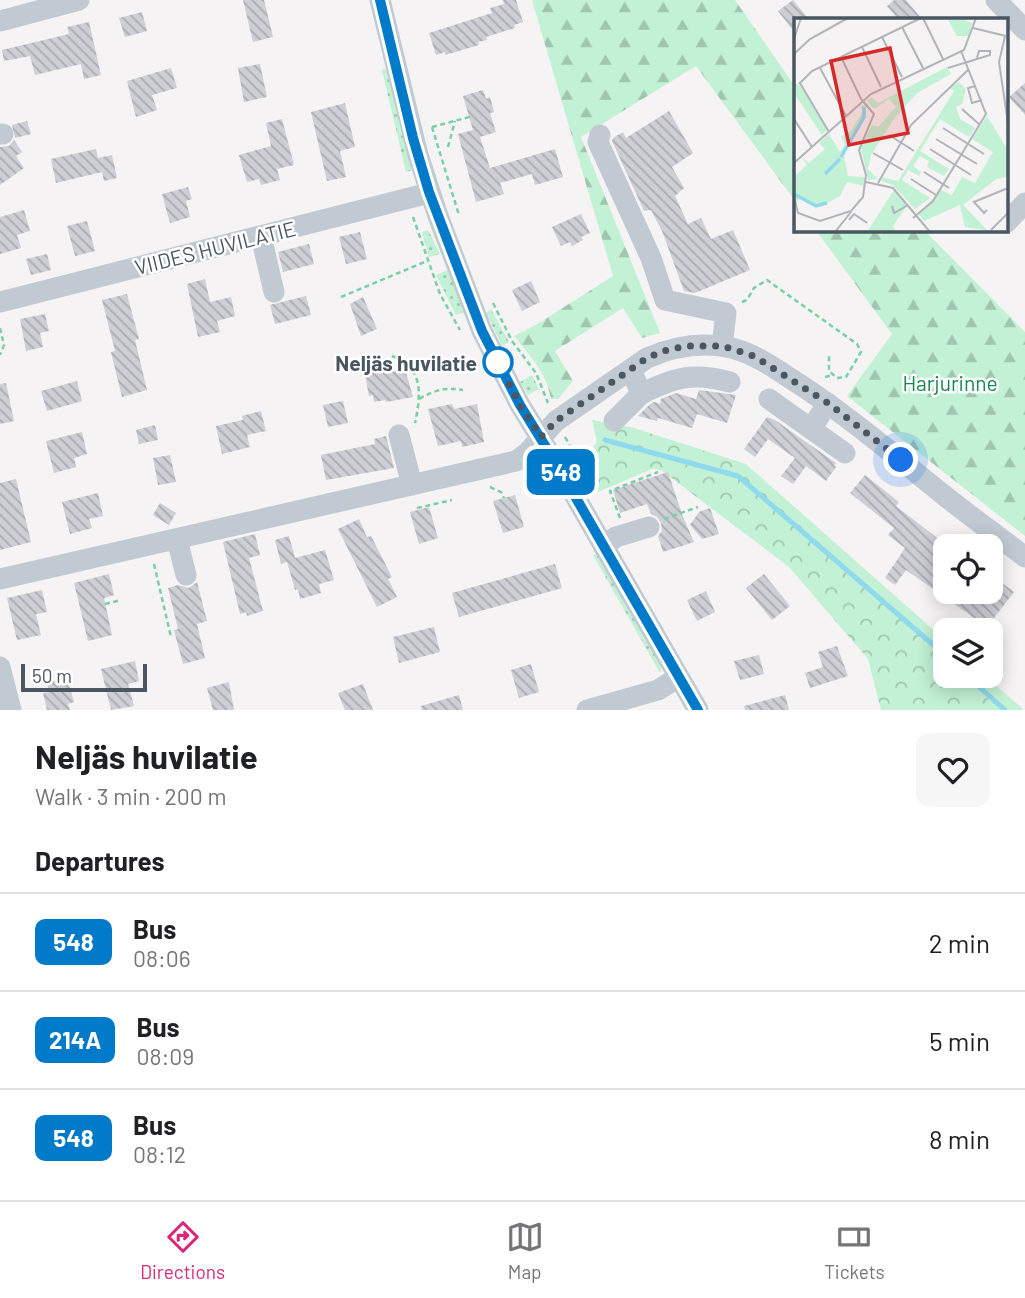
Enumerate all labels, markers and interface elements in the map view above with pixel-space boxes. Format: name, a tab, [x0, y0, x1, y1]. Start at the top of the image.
inset map	[794, 18, 1007, 231]
street label: VIIDES HUVILATIE	[132, 215, 298, 279]
marker: Neljäs huvilatie	[483, 347, 513, 377]
place label: Neljäs huvilatie	[335, 350, 477, 375]
park label: Harjurinne	[902, 370, 998, 395]
your location	[883, 442, 918, 477]
line badge: 548	[521, 449, 601, 495]
text: 548	[541, 457, 581, 486]
map controls	[933, 534, 1003, 688]
button: locate	[933, 534, 1003, 604]
button: layers	[933, 618, 1003, 688]
scale bar	[21, 661, 147, 693]
text: 50 m	[32, 664, 72, 687]
button: heart	[916, 733, 990, 807]
text: Neljäs huvilatie	[35, 736, 258, 776]
text: Walk · 3 min · 200 m	[35, 782, 226, 810]
text: Departures	[35, 845, 165, 876]
text: Bus	[133, 913, 176, 944]
text: 548	[53, 927, 94, 956]
text: 2 min	[929, 927, 990, 958]
text: 08:06	[133, 944, 191, 972]
text: Bus	[136, 1011, 180, 1042]
text: 214A	[49, 1025, 101, 1054]
text: 5 min	[929, 1025, 990, 1056]
text: 08:09	[136, 1042, 194, 1070]
text: Bus	[133, 1109, 176, 1140]
text: 548	[53, 1123, 94, 1152]
text: 8 min	[929, 1123, 990, 1154]
text: 08:12	[133, 1140, 186, 1168]
tab: Directions	[140, 1218, 225, 1283]
tab: Map	[506, 1218, 544, 1283]
tab: Tickets	[824, 1218, 885, 1283]

